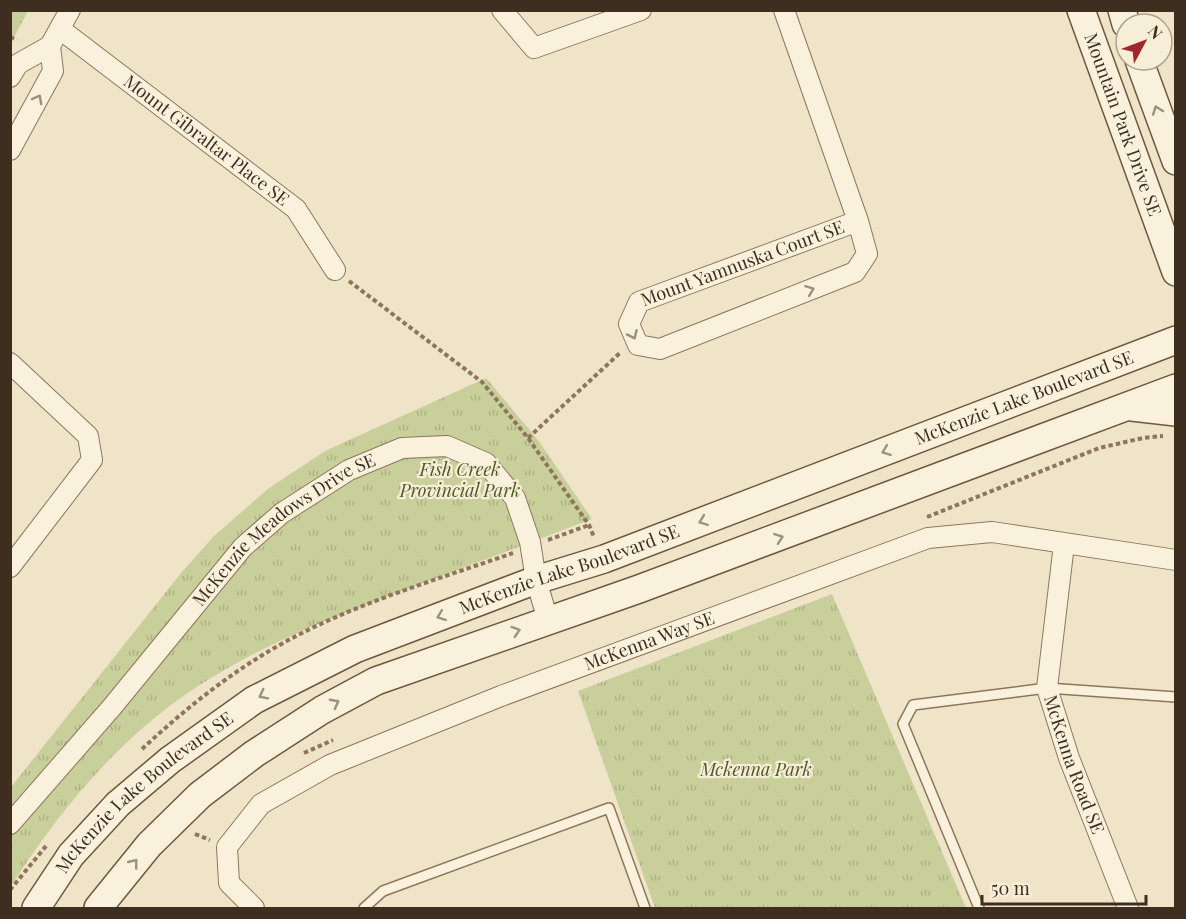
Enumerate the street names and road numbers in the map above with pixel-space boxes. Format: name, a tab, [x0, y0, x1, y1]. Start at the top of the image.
street label: Mountain Park Drive SE	[1079, 30, 1168, 219]
street label: Mount Gibraltar Place SE	[119, 69, 295, 211]
street label: Mount Yamnuska Court SE	[637, 214, 847, 311]
street label: McKenzie Lake Boulevard SE	[911, 344, 1136, 450]
street label: McKenzie Meadows Drive SE	[187, 447, 379, 611]
street label: McKenzie Lake Boulevard SE	[455, 518, 683, 619]
street label: McKenna Way SE	[580, 605, 717, 675]
street label: McKenna Road SE	[1039, 692, 1111, 837]
street label: McKenzie Lake Boulevard SE	[49, 706, 238, 877]

